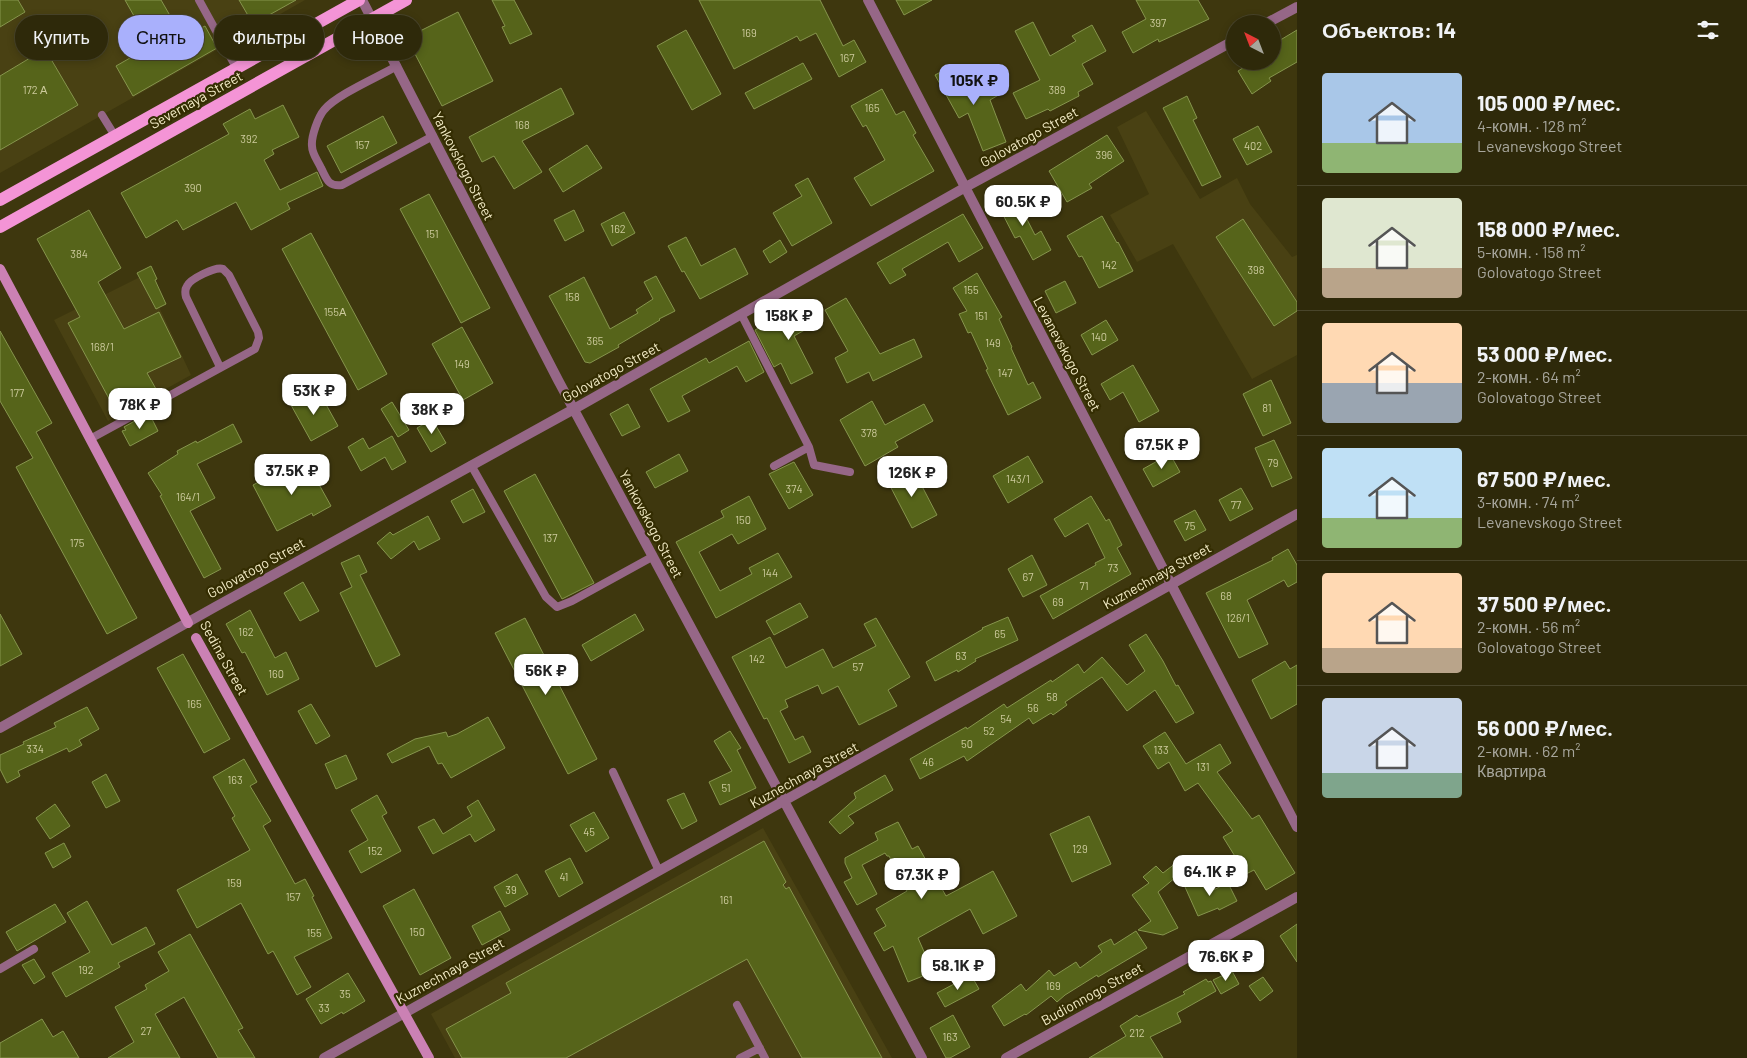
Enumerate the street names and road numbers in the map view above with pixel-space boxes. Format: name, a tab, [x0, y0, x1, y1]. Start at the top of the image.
street label: Severnaya Street	[146, 67, 245, 132]
street label: Golovatogo Street	[977, 103, 1081, 170]
street label: Yankovskogo Street	[429, 109, 498, 223]
street label: Levanevskogo Street	[1030, 294, 1105, 414]
street label: Golovatogo Street	[559, 338, 663, 405]
street label: Yankovskogo Street	[616, 467, 687, 581]
street label: Golovatogo Street	[204, 534, 308, 601]
street label: Kuznechnaya Street	[1100, 539, 1214, 612]
street label: Sedina Street	[197, 618, 252, 698]
street label: Kuznechnaya Street	[747, 738, 861, 811]
street label: Kuznechnaya Street	[393, 934, 507, 1007]
street label: Budionnogo Street	[1038, 959, 1146, 1029]

